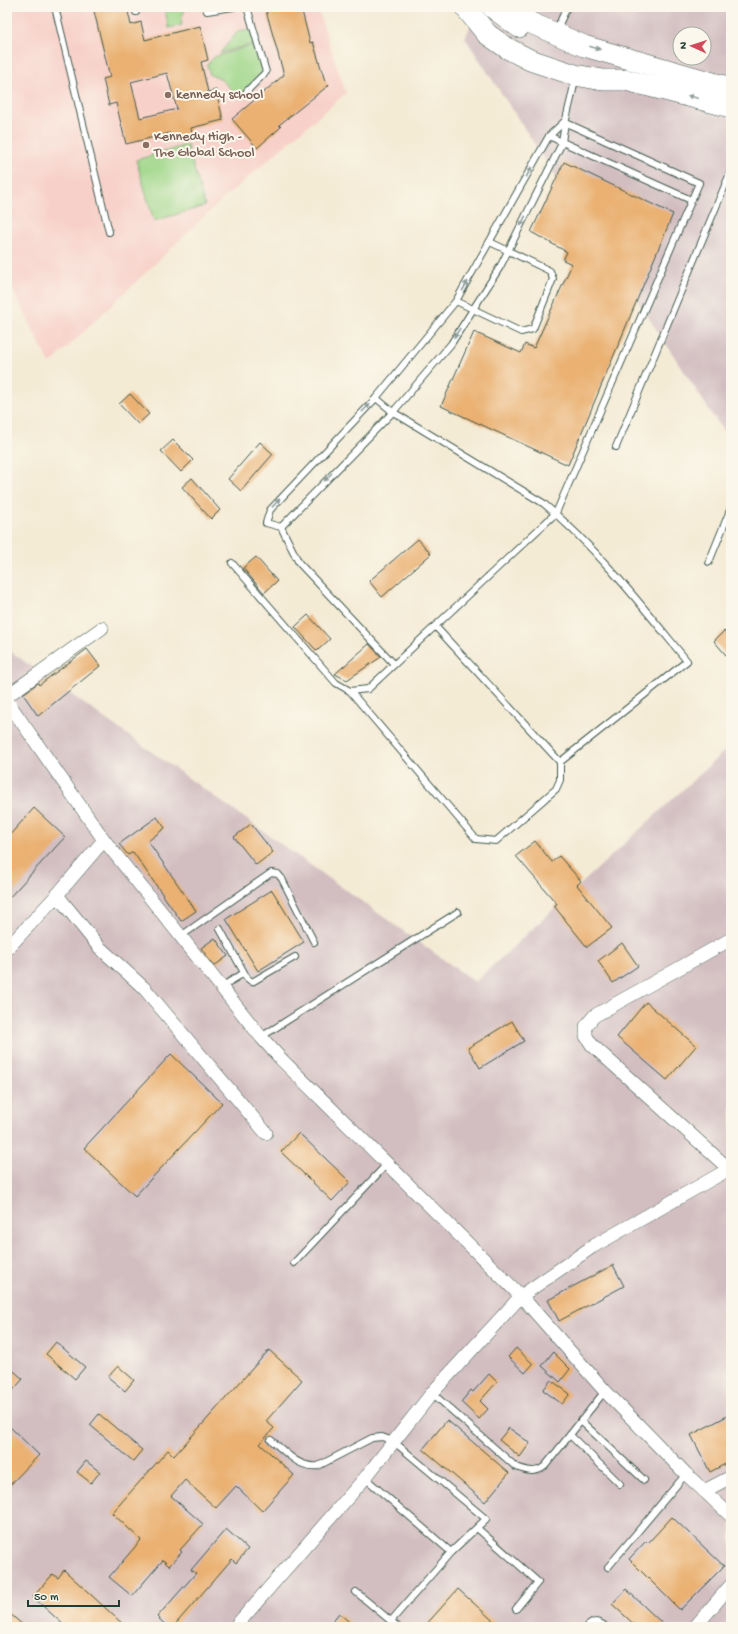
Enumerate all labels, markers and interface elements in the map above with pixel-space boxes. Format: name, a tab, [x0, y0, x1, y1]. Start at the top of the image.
north arrow	[672, 26, 712, 66]
text: N	[678, 42, 690, 49]
one-way arrow	[588, 46, 601, 52]
place label: kennedy school	[176, 87, 263, 104]
marker: kennedy school	[163, 90, 173, 100]
one-way arrow	[687, 94, 699, 100]
place label: Kennedy High - The Global School	[153, 129, 255, 162]
marker: Kennedy High - The Global School	[141, 140, 151, 150]
one-way arrow	[525, 166, 532, 178]
one-way arrow	[519, 216, 526, 227]
one-way arrow	[462, 280, 469, 292]
one-way arrow	[453, 328, 461, 339]
one-way arrow	[361, 404, 371, 413]
one-way arrow	[324, 472, 333, 482]
one-way arrow	[272, 497, 281, 508]
scale bar	[28, 1582, 119, 1608]
text: 50 m	[34, 1591, 59, 1605]

